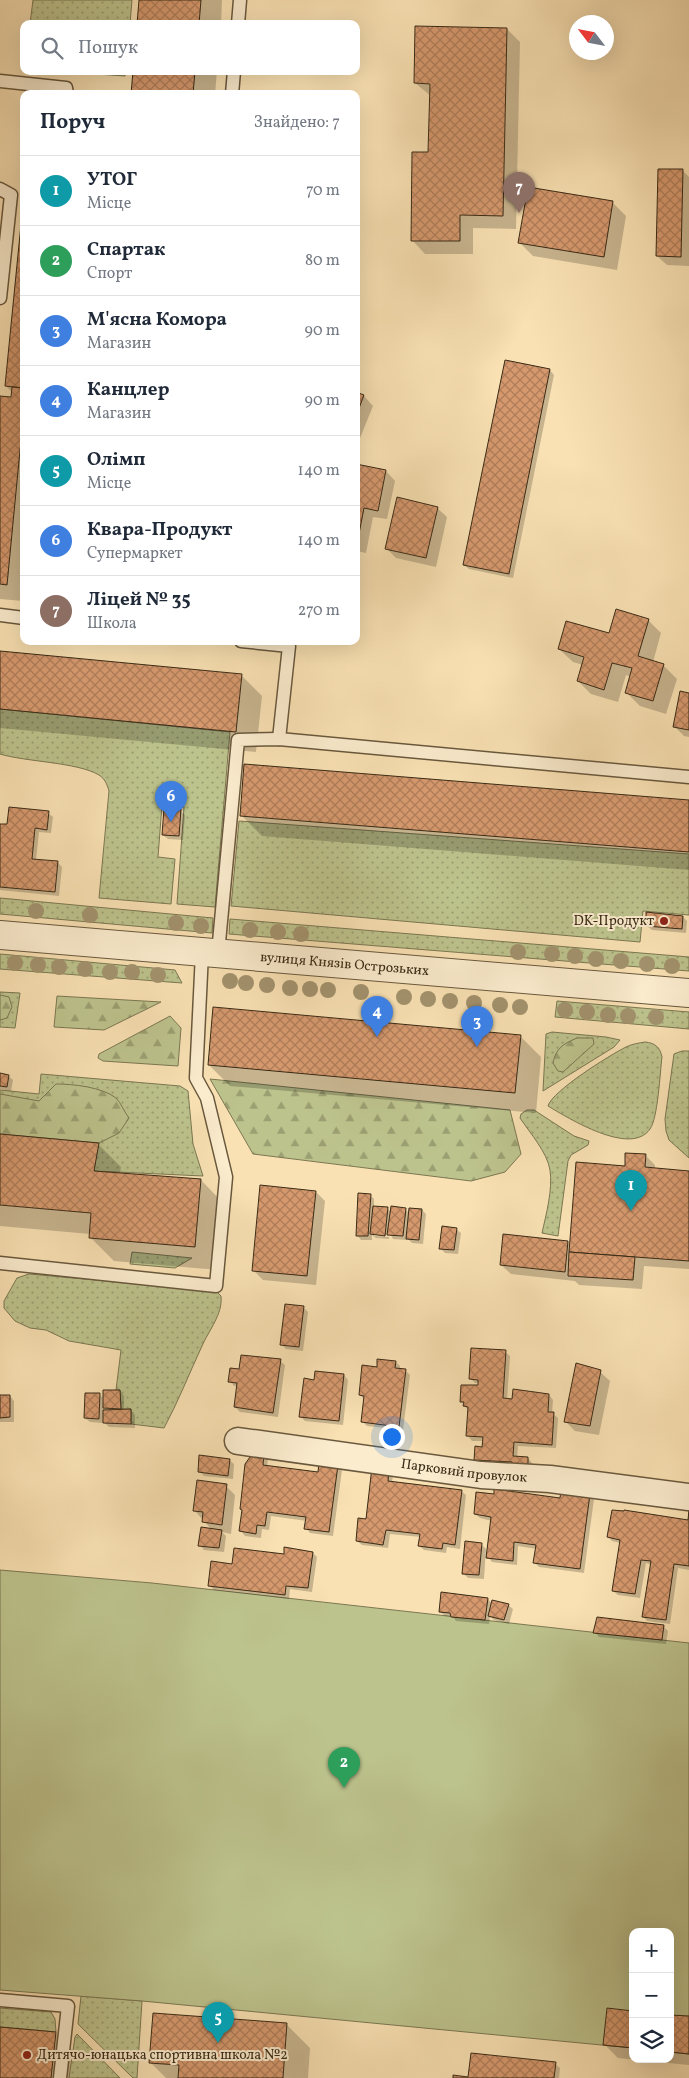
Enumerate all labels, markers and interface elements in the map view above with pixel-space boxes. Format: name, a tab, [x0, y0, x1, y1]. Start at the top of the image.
north arrow	[569, 15, 614, 60]
search box	[20, 20, 360, 75]
icon: search	[38, 34, 66, 62]
text: Пошук	[78, 35, 138, 61]
text: Поруч	[40, 108, 105, 137]
text: Знайдено: 7	[254, 112, 340, 134]
text: УТОГ	[87, 167, 137, 193]
pin: 7	[503, 172, 535, 213]
text: 1	[53, 180, 59, 202]
text: 70 m	[306, 180, 340, 202]
text: Місце	[87, 193, 131, 215]
text: Спартак	[87, 237, 165, 263]
text: 2	[52, 250, 60, 272]
text: 80 m	[305, 250, 340, 272]
text: Спорт	[87, 263, 132, 285]
text: М'ясна Комора	[87, 307, 227, 333]
text: 3	[52, 320, 60, 342]
text: 90 m	[304, 320, 340, 342]
text: Магазин	[87, 333, 151, 355]
text: Канцлер	[87, 377, 169, 403]
text: 4	[51, 390, 61, 412]
text: 90 m	[304, 390, 340, 412]
text: Магазин	[87, 403, 151, 425]
text: Олімп	[87, 447, 145, 473]
text: 5	[52, 460, 60, 482]
text: 140 m	[298, 460, 340, 482]
text: Місце	[87, 473, 131, 495]
text: Квара-Продукт	[87, 517, 233, 543]
text: 6	[52, 530, 60, 552]
text: 140 m	[298, 530, 340, 552]
text: Супермаркет	[87, 543, 183, 565]
text: Ліцей № 35	[87, 587, 191, 613]
text: 7	[52, 600, 60, 622]
text: 270 m	[298, 600, 340, 622]
text: Школа	[87, 613, 137, 635]
pin: 6	[155, 781, 187, 822]
place label: DK-Продукт	[573, 912, 654, 931]
marker: DK-Продукт	[658, 915, 670, 927]
street label: вулиця Князів Острозьких	[260, 947, 430, 981]
pin: 4	[361, 996, 393, 1037]
pin: 3	[461, 1006, 493, 1047]
pin: 1	[615, 1170, 647, 1211]
your location	[379, 1424, 405, 1450]
street label: Парковий провулок	[400, 1454, 528, 1487]
pin: 2	[328, 1747, 360, 1788]
map controls	[629, 1928, 674, 2063]
button: +	[629, 1928, 674, 1973]
button: −	[629, 1973, 674, 2018]
pin: 5	[202, 2002, 234, 2043]
button: layers	[629, 2018, 674, 2063]
place label: Дитячо-юнацька спортивна школа №2	[37, 2046, 288, 2065]
marker: Дитячо-юнацька спортивна школа №2	[21, 2049, 33, 2061]

